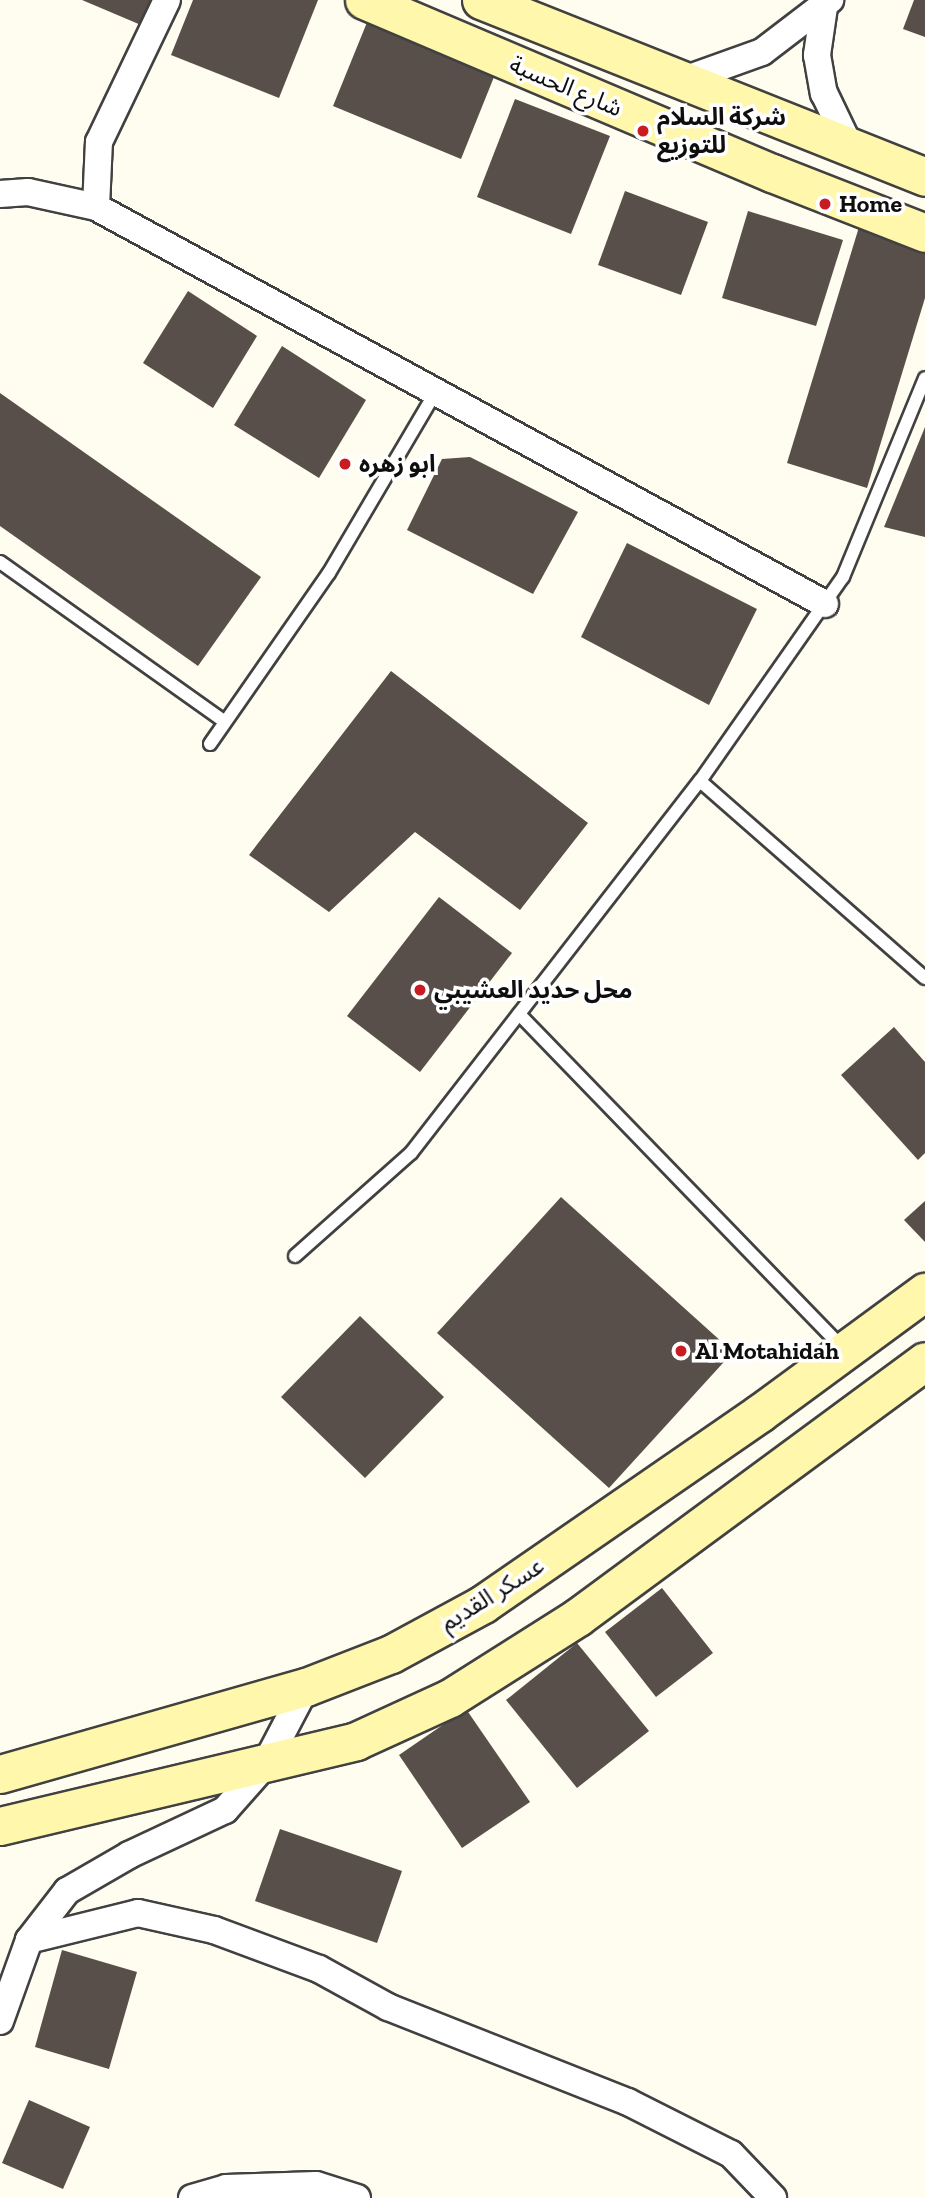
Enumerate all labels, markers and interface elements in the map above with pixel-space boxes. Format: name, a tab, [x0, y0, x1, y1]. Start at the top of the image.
street label: شارع الحسبة	[505, 49, 627, 123]
place label: شركة السلام للتوزيع	[657, 103, 786, 159]
marker: شركة السلام للتوزيع	[635, 123, 651, 139]
place label: Home	[839, 190, 902, 218]
marker: Home	[817, 196, 833, 212]
place label: ابو زهره	[359, 450, 436, 478]
marker: ابو زهره	[337, 456, 353, 472]
place label: محل حديد العشيبي	[434, 976, 632, 1004]
marker: محل حديد العشيبي	[412, 982, 428, 998]
place label: Al Motahidah	[695, 1337, 839, 1365]
marker: Al Motahidah	[673, 1343, 689, 1359]
street label: عسكر القديم	[435, 1551, 549, 1637]

